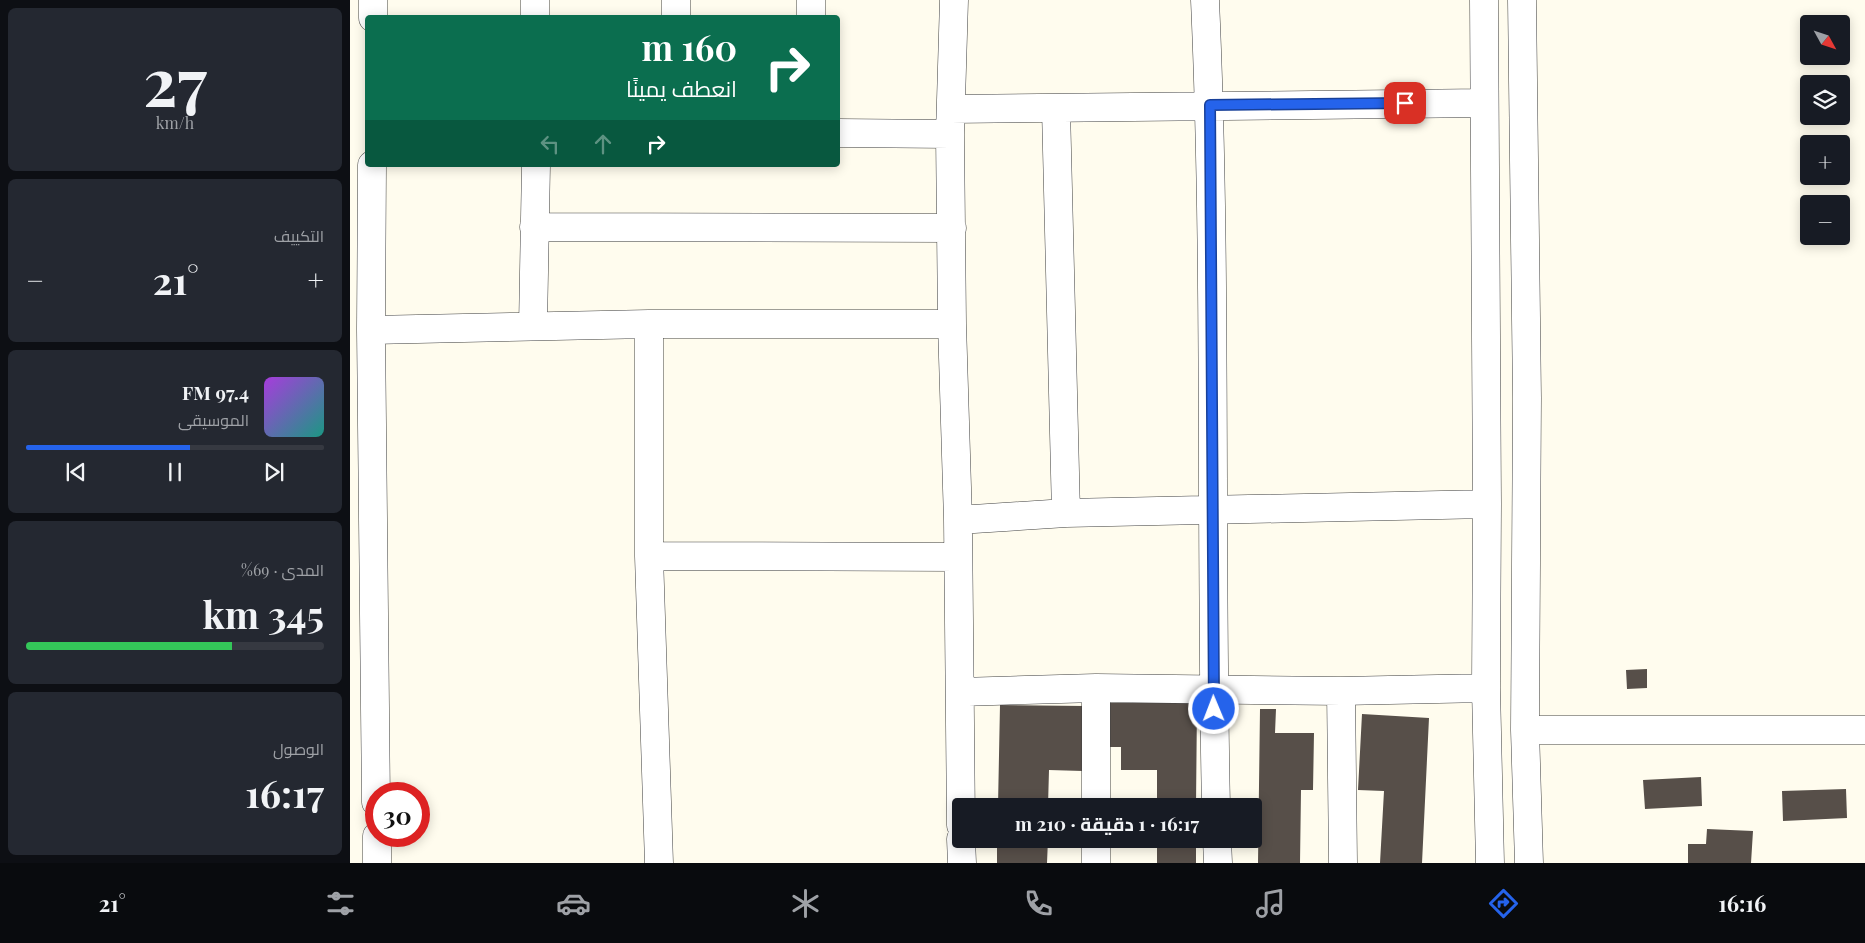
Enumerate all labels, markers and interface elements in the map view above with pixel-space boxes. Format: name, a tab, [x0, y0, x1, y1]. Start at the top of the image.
north arrow	[1800, 15, 1850, 65]
map controls	[1800, 15, 1850, 245]
text: 160 m	[642, 23, 737, 70]
icon: right	[755, 35, 820, 100]
text: 27	[143, 36, 207, 122]
text: انعطف يمينًا	[626, 73, 737, 103]
button: layers	[1800, 75, 1850, 125]
pin	[1384, 82, 1426, 124]
icon: arrive	[1391, 89, 1419, 117]
text: km/h	[156, 112, 194, 133]
icon: left	[536, 130, 564, 158]
icon: ahead	[589, 130, 617, 158]
icon: right	[642, 130, 670, 158]
button: +	[1800, 135, 1850, 185]
button: −	[1800, 195, 1850, 245]
text: التكييف	[274, 225, 324, 246]
text: 21°	[153, 254, 199, 305]
text: −	[26, 261, 44, 298]
text: +	[308, 261, 324, 298]
text: 97.4 FM	[182, 379, 249, 405]
text: الموسيقى	[178, 409, 249, 430]
icon: previous	[62, 458, 90, 486]
icon: pause	[161, 458, 189, 486]
icon: next	[260, 458, 288, 486]
text: المدى · 69%	[241, 559, 324, 580]
text: 345 km	[202, 588, 324, 639]
position arrow	[1187, 682, 1239, 734]
text: الوصول	[273, 738, 324, 759]
text: 16:17	[245, 767, 324, 818]
speed limit sign: 30	[365, 782, 430, 847]
text: 16:17 · 1 دقيقة · 210 m	[1015, 810, 1199, 836]
icon: filters	[323, 886, 358, 921]
icon: car	[556, 886, 591, 921]
icon: climate	[788, 886, 823, 921]
icon: phone	[1021, 886, 1056, 921]
icon: music	[1253, 886, 1288, 921]
icon: directions	[1486, 886, 1521, 921]
text: 21°	[99, 888, 125, 918]
text: 16:16	[1718, 888, 1766, 918]

